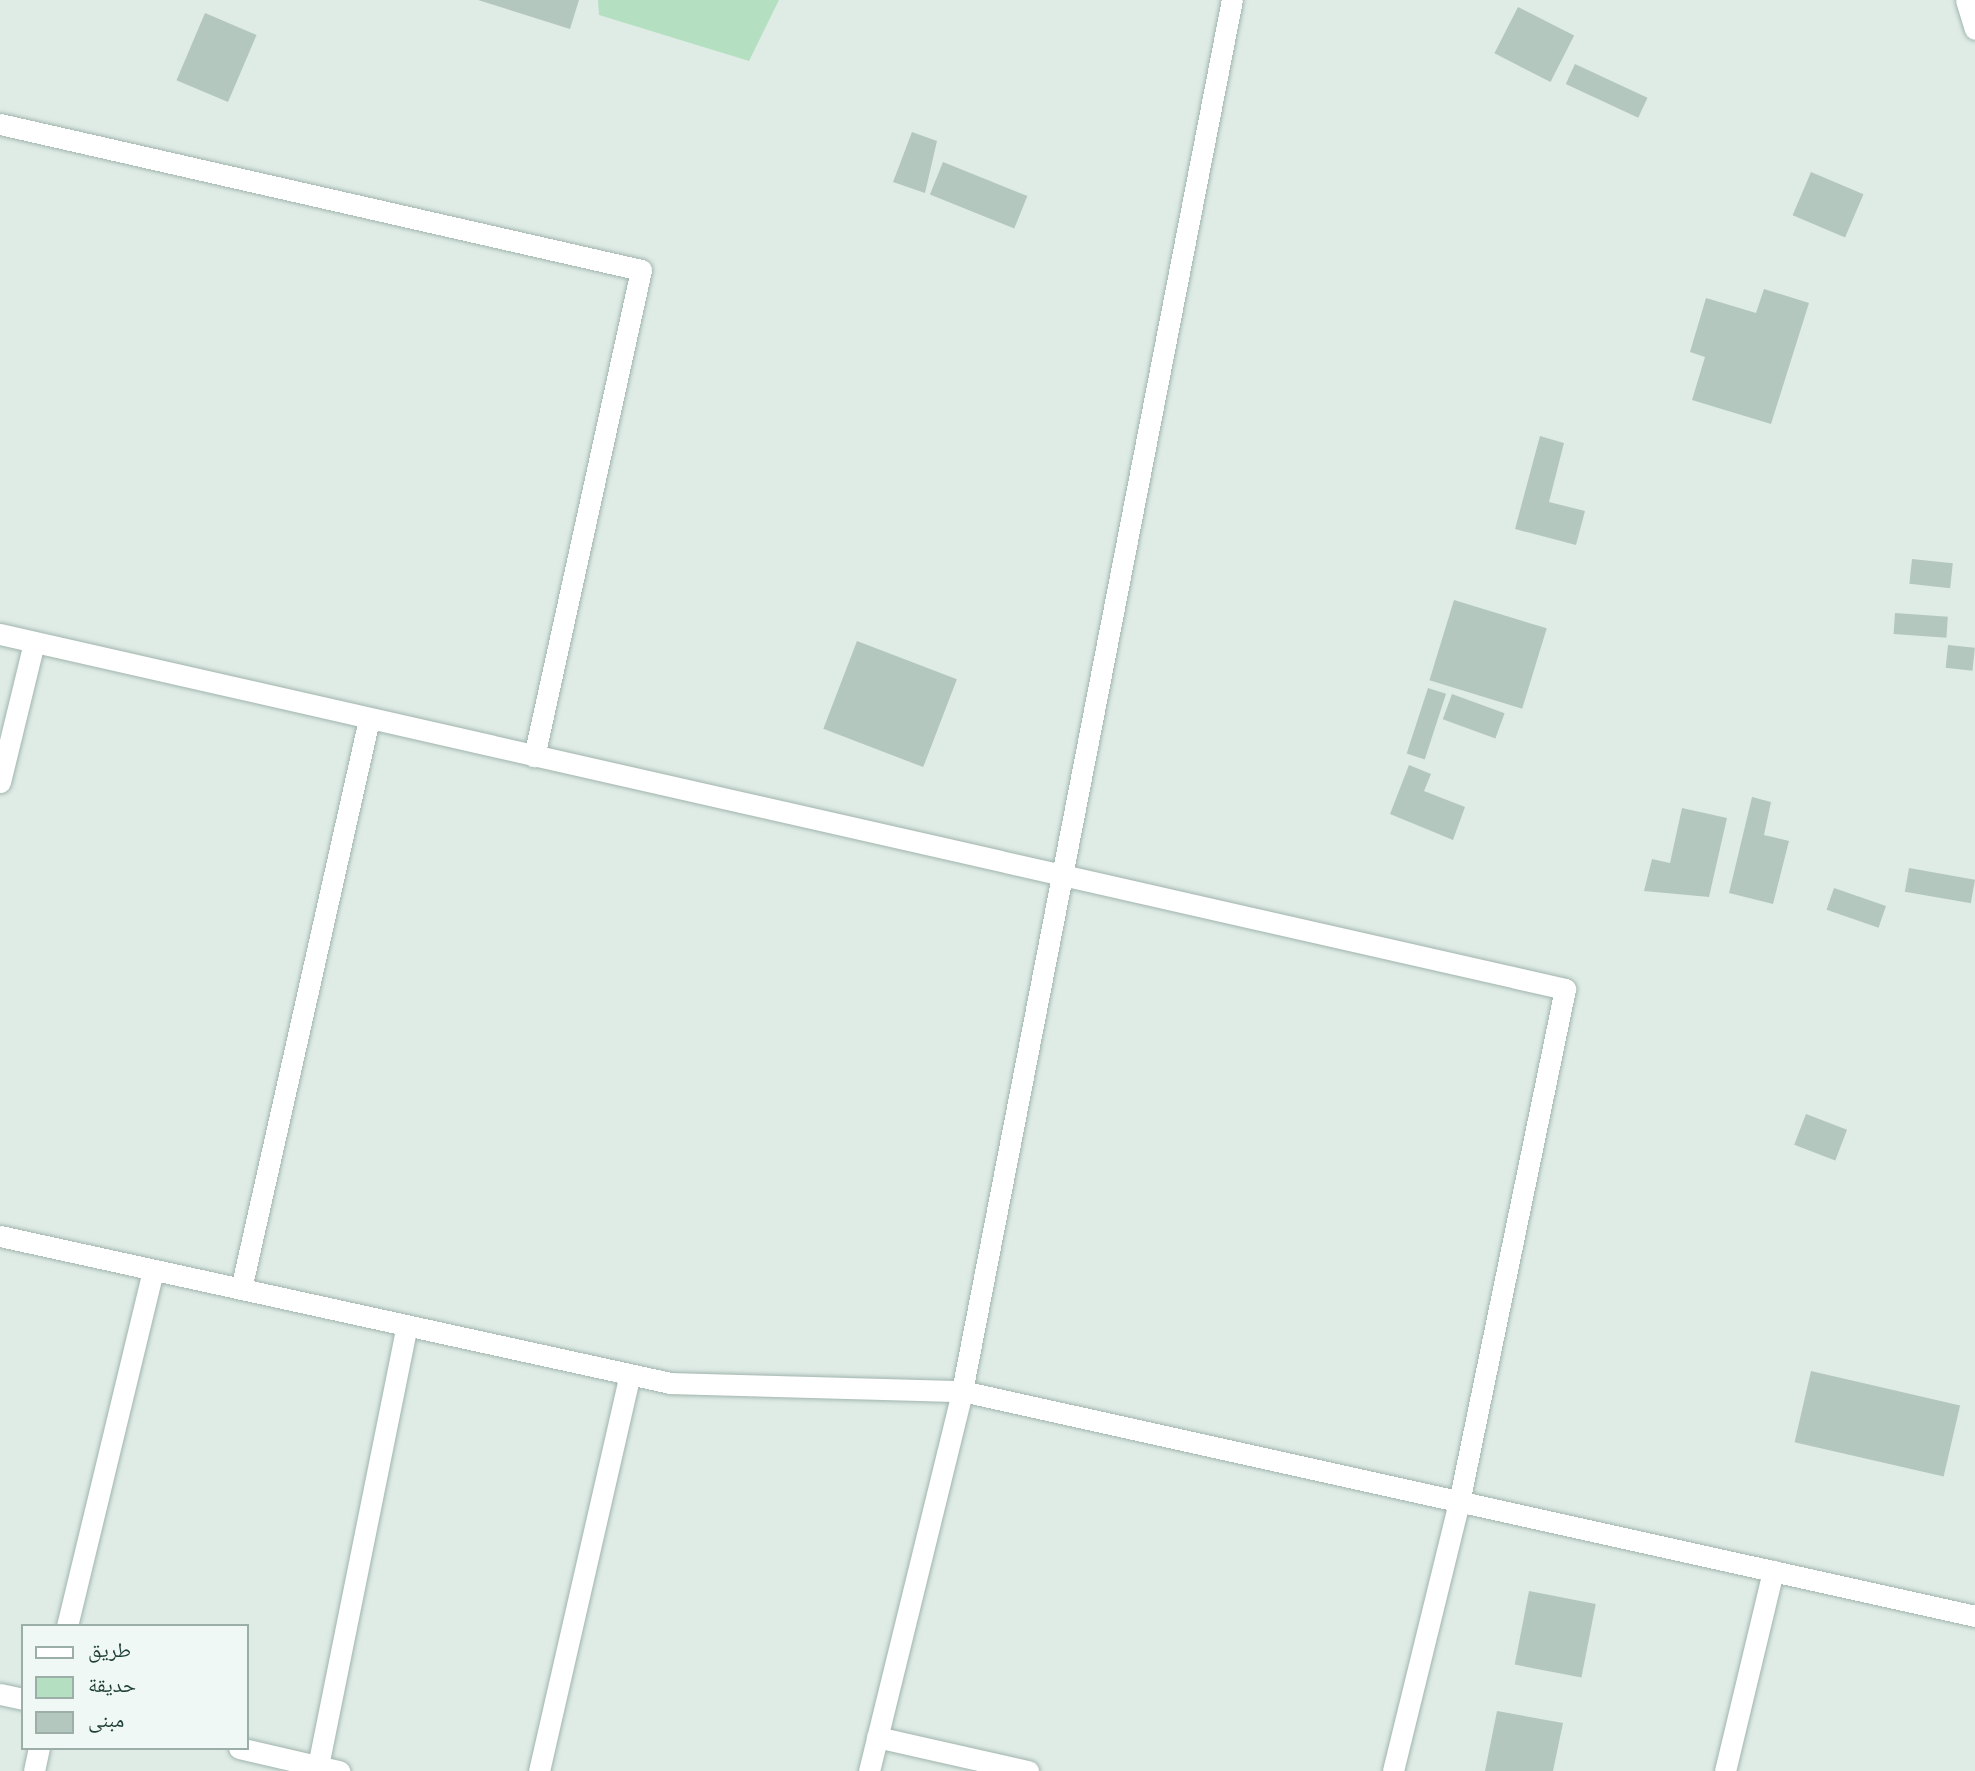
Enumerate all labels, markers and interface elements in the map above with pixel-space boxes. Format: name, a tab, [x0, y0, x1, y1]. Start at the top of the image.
legend	[21, 1624, 248, 1750]
text: طريق	[88, 1636, 131, 1662]
text: حديقة	[88, 1671, 136, 1697]
text: مبنى	[88, 1706, 124, 1732]

